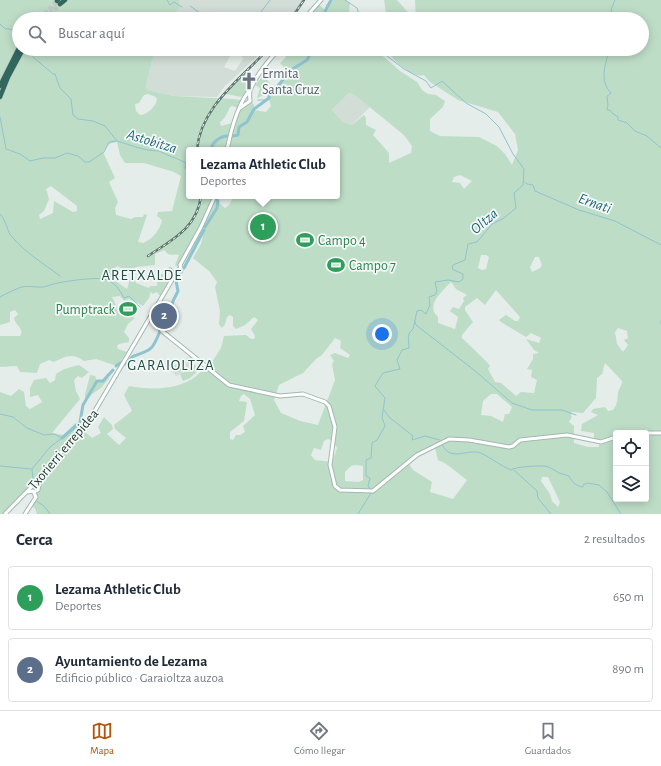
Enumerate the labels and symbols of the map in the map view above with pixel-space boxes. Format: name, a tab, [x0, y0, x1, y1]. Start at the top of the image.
place label: Ermita Santa Cruz	[262, 67, 320, 97]
church icon: Ermita Santa Cruz	[239, 71, 259, 91]
water label: Astobitza	[124, 126, 179, 156]
water label: Ernati	[577, 191, 613, 216]
water label: Oltza	[468, 206, 501, 237]
pin: 1	[250, 212, 276, 242]
sports icon: Campo 4	[295, 230, 315, 250]
place label: Campo 4	[318, 234, 366, 248]
sports icon: Campo 7	[326, 255, 346, 275]
place label: Campo 7	[349, 259, 396, 273]
district label: ARETXALDE	[101, 268, 183, 283]
sports icon: Pumptrack	[118, 299, 138, 319]
pin: 2	[151, 301, 177, 331]
place label: Pumptrack	[56, 303, 116, 317]
your location	[372, 324, 392, 344]
district label: GARAIOLTZA	[127, 358, 215, 373]
street label: Txorierri errepidea	[26, 406, 102, 493]

